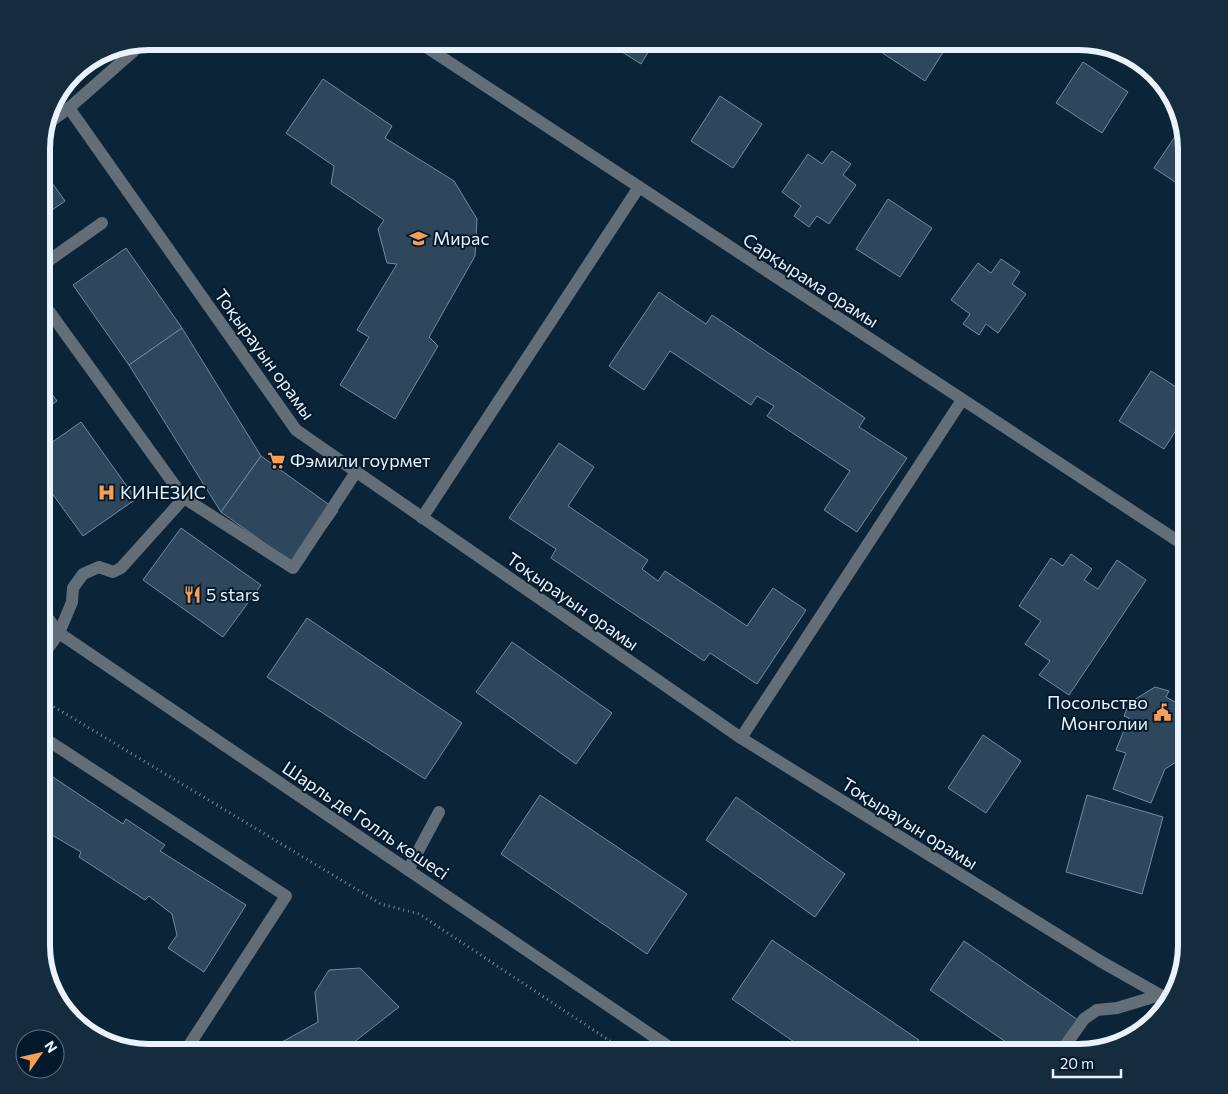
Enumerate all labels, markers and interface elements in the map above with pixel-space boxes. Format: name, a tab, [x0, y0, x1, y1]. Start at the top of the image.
place label: Мирас	[433, 227, 489, 249]
school or university icon: Мирас	[409, 228, 429, 248]
street label: Сарқырама орамы	[739, 228, 883, 332]
street label: Тоқырауын орамы	[210, 284, 320, 424]
place label: Фэмили гоурмет	[290, 449, 431, 471]
supermarket icon: Фэмили гоурмет	[266, 450, 286, 470]
place label: КИНЕЗИС	[120, 481, 206, 503]
hospital icon: КИНЕЗИС	[96, 482, 116, 502]
street label: Тоқырауын орамы	[503, 547, 643, 655]
place label: 5 stars	[206, 583, 260, 605]
restaurant icon: 5 stars	[182, 584, 202, 604]
place label: Посольство Монголии	[1047, 691, 1148, 734]
public building icon: Посольство Монголии	[1152, 702, 1172, 722]
street label: Шарль де Голль көшесі	[279, 756, 453, 884]
street label: Тоқырауын орамы	[838, 772, 982, 874]
north arrow	[15, 1029, 65, 1079]
text: N	[41, 1037, 61, 1056]
scale bar	[1053, 1046, 1120, 1078]
text: 20 m	[1060, 1054, 1094, 1072]

